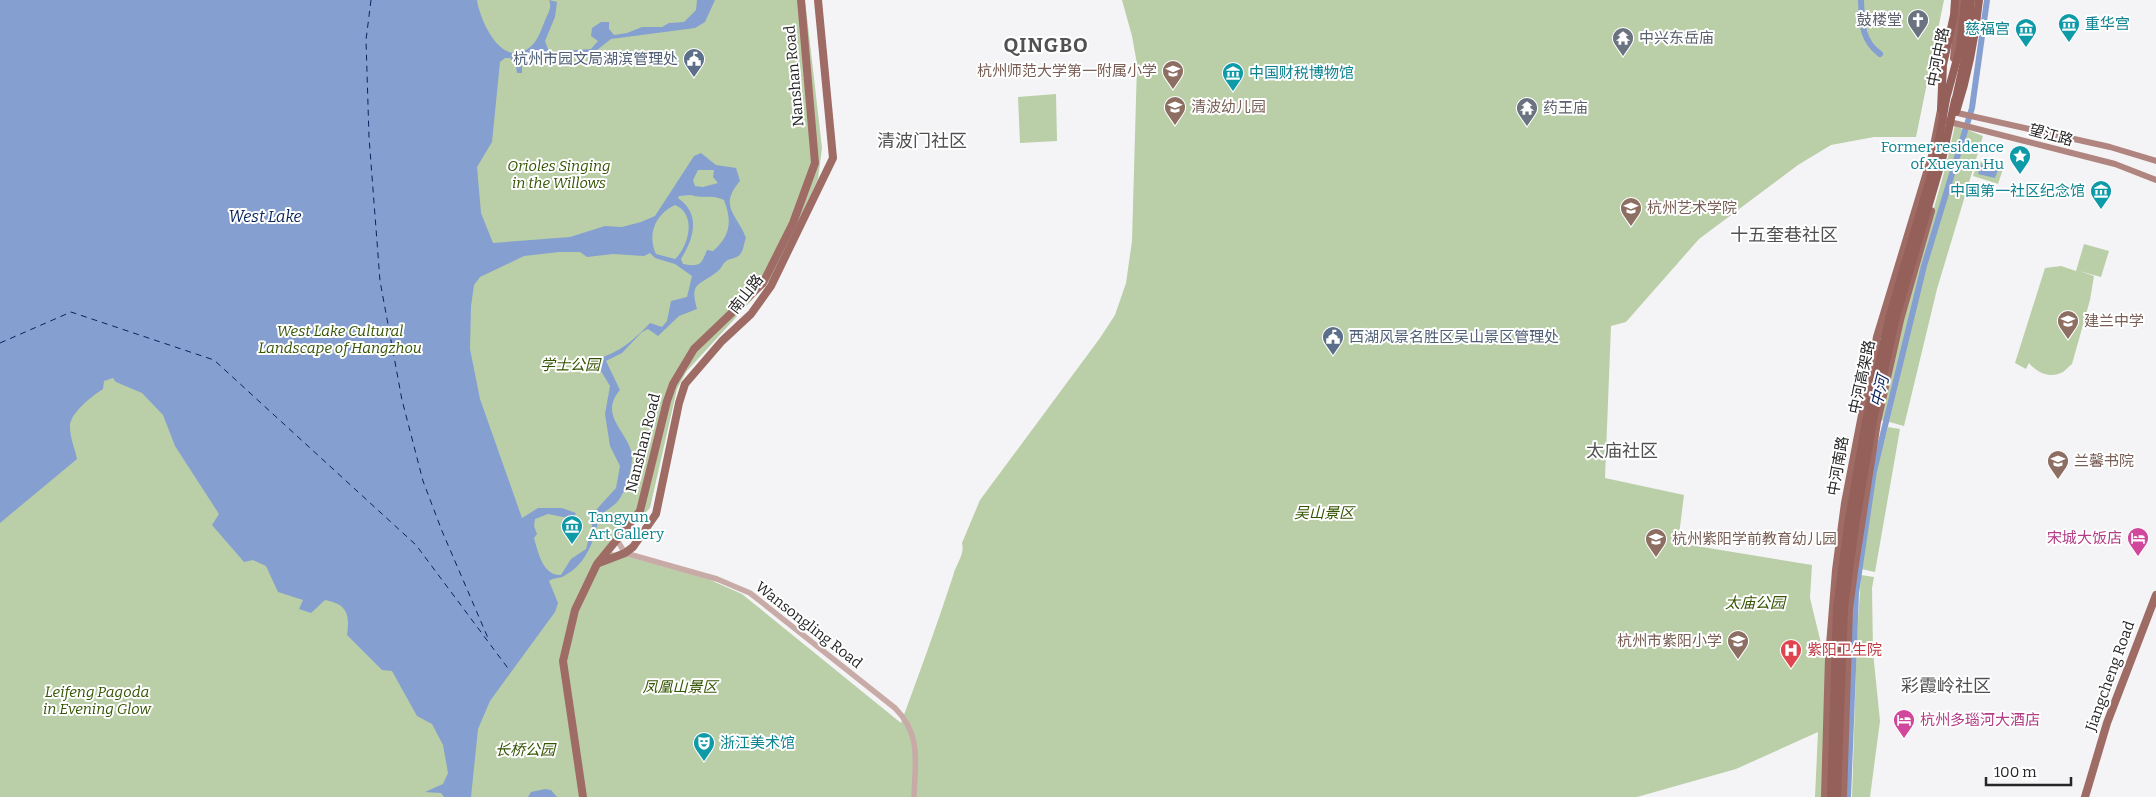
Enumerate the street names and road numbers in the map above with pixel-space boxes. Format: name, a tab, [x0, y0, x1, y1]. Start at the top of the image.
street label: Nanshan Road	[781, 24, 807, 127]
street label: 中河中路	[1923, 26, 1953, 88]
street label: 望江路	[2027, 120, 2075, 150]
street label: 南山路	[725, 271, 767, 317]
street label: 中河高架路	[1845, 338, 1879, 416]
street label: Nanshan Road	[622, 391, 664, 495]
street label: 中河南路	[1824, 435, 1852, 497]
street label: Wansongling Road	[752, 578, 866, 672]
street label: Jiangcheng Road	[2081, 618, 2138, 735]

